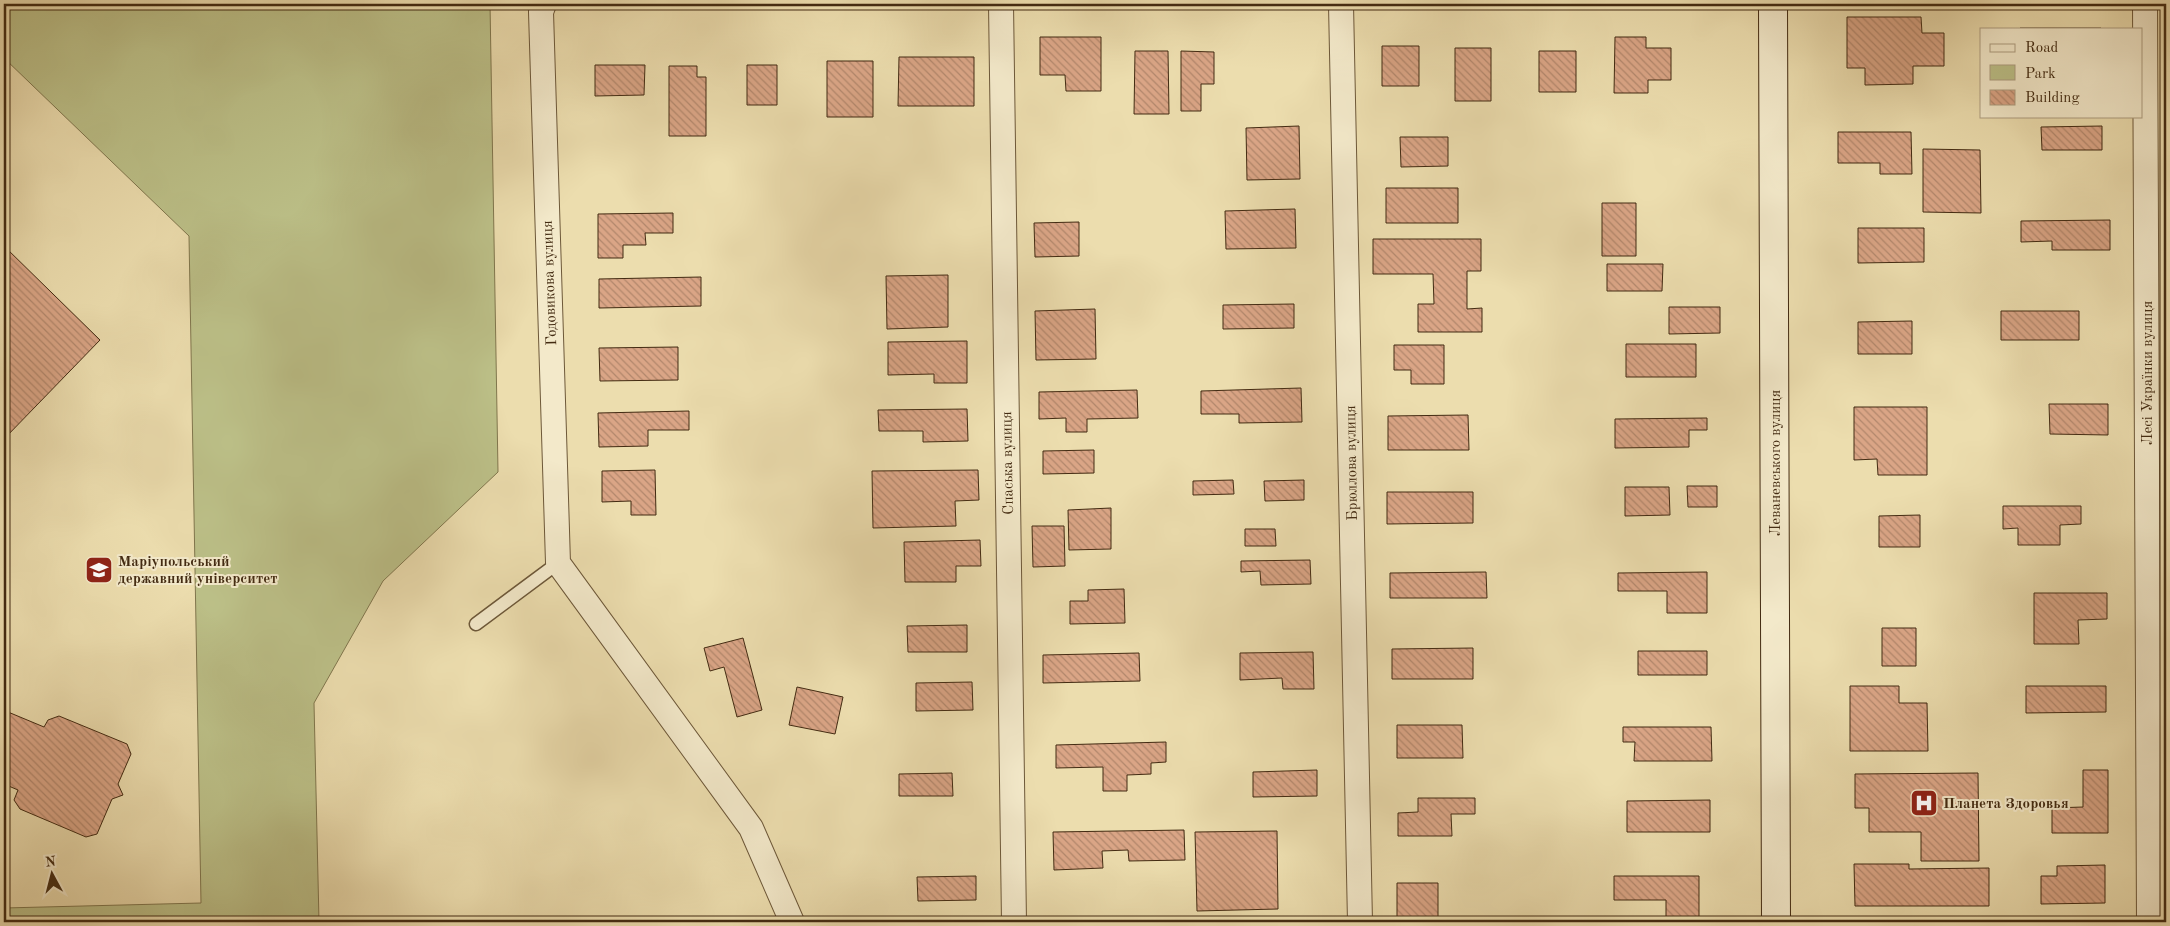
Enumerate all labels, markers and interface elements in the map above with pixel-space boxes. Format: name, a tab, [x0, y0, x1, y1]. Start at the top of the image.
legend	[1980, 28, 2142, 118]
text: Road	[2025, 41, 2059, 56]
text: Park	[2025, 67, 2056, 82]
text: Building	[2025, 91, 2080, 106]
street label: Годовикова вулиця	[541, 220, 560, 346]
street label: Лесі Українки вулиця	[2141, 301, 2156, 445]
street label: Леваневського вулиця	[1769, 390, 1784, 536]
street label: Брюллова вулиця	[1344, 405, 1361, 521]
street label: Спаська вулиця	[1000, 411, 1017, 515]
school or university icon: Маріупольський державний університет	[84, 555, 114, 585]
place label: Маріупольський державний університет	[118, 555, 278, 587]
hospital icon: Планета Здоровья	[1909, 788, 1939, 818]
place label: Планета Здоровья	[1943, 797, 2069, 812]
north arrow	[28, 848, 78, 898]
text: N	[44, 854, 57, 870]

